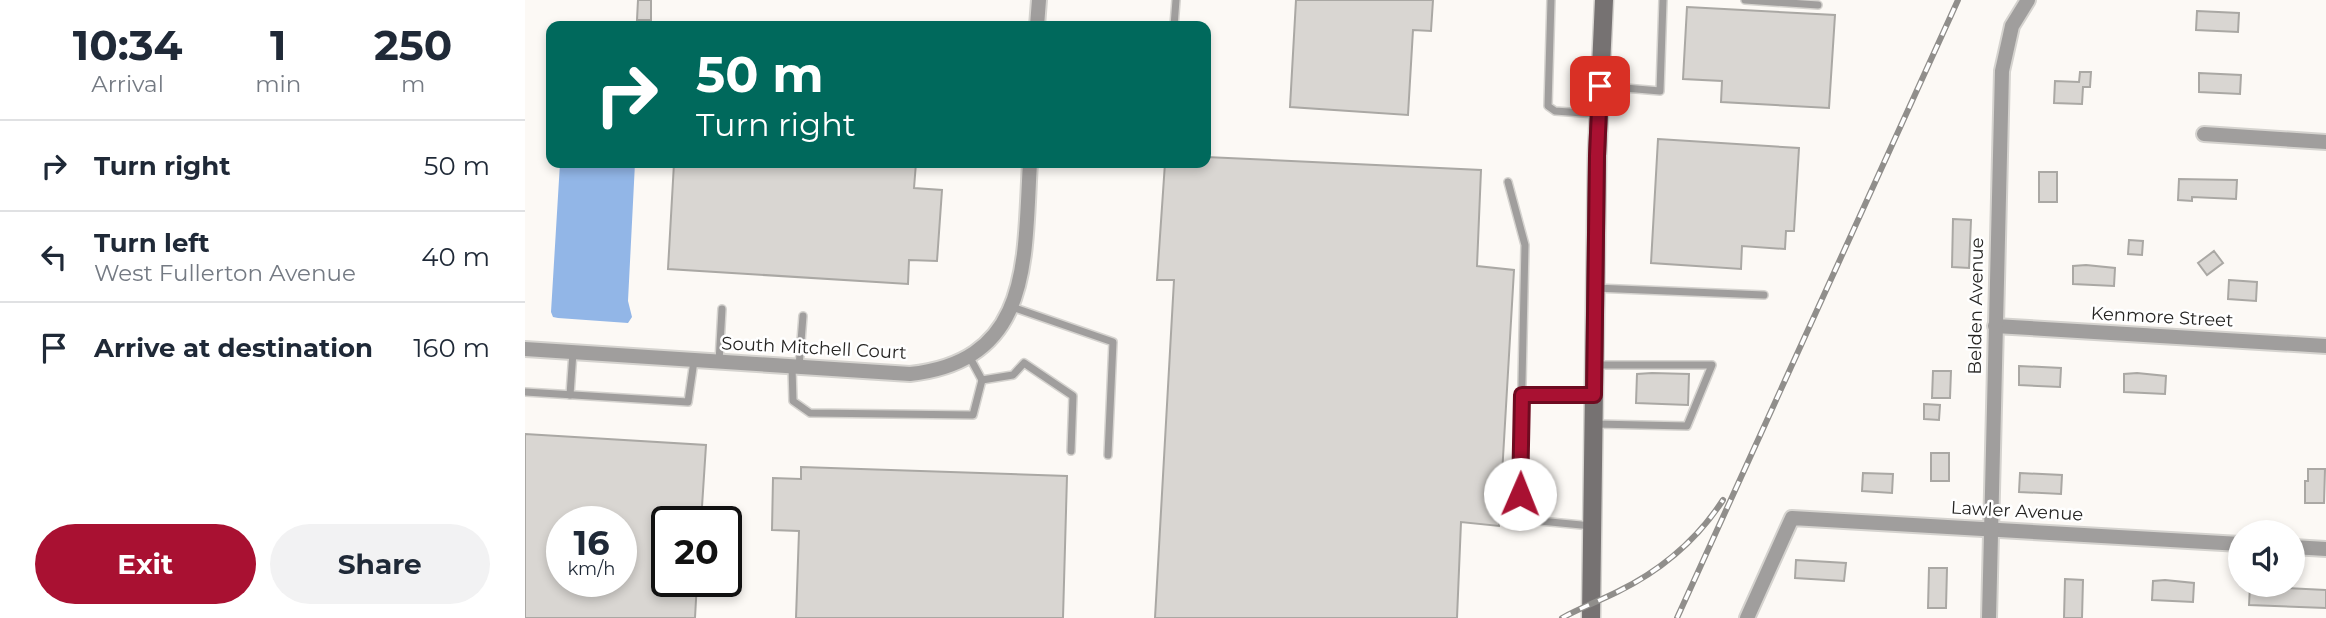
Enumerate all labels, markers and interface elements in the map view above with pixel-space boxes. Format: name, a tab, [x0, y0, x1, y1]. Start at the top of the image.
text: 10:34	[73, 19, 182, 71]
text: 1	[270, 19, 286, 71]
text: 250	[374, 19, 452, 71]
text: 50 m	[696, 45, 824, 104]
icon: right	[581, 49, 672, 140]
pin	[1570, 56, 1630, 116]
icon: arrive	[1581, 67, 1619, 105]
text: Arrival	[91, 70, 164, 98]
text: min	[255, 70, 301, 98]
text: m	[401, 70, 425, 98]
text: Turn right	[696, 105, 856, 144]
icon: right	[35, 147, 73, 185]
text: Turn right	[94, 150, 230, 182]
text: 50 m	[424, 150, 490, 182]
text: Turn left	[94, 227, 210, 259]
street label: Belden Avenue	[1964, 237, 1988, 375]
icon: left	[35, 238, 73, 276]
text: 40 m	[421, 241, 490, 273]
text: West Fullerton Avenue	[94, 259, 356, 287]
street label: Kenmore Street	[2090, 302, 2234, 332]
icon: arrive	[35, 329, 73, 367]
text: Arrive at destination	[94, 332, 373, 364]
text: 160 m	[413, 332, 490, 364]
street label: South Mitchell Court	[721, 332, 907, 364]
position arrow	[1483, 457, 1557, 531]
street label: Lawler Avenue	[1950, 497, 2084, 525]
speed limit sign: 20	[651, 506, 742, 597]
map controls	[2228, 520, 2305, 597]
button: sound	[2228, 520, 2305, 597]
text: 16	[573, 521, 610, 564]
button: Exit	[35, 524, 256, 604]
button: Share	[270, 524, 490, 604]
text: km/h	[567, 558, 616, 580]

